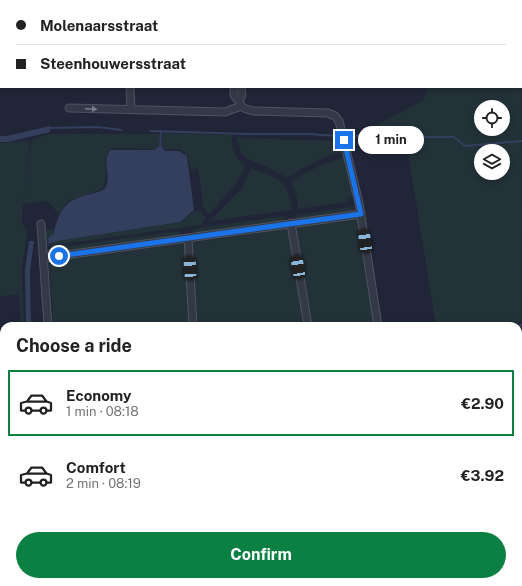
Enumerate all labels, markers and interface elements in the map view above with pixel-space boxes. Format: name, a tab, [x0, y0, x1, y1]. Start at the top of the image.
text: Molenaarsstraat	[40, 17, 158, 34]
text: Steenhouwersstraat	[40, 55, 186, 72]
map controls	[474, 100, 510, 180]
button: locate	[474, 100, 510, 136]
one-way arrow	[85, 106, 98, 112]
callout: 1 min	[358, 126, 424, 154]
route end	[335, 131, 353, 149]
text: 1 min	[375, 132, 407, 147]
button: layers	[474, 144, 510, 180]
car	[357, 228, 373, 254]
route start	[50, 247, 68, 265]
car	[290, 254, 306, 280]
car	[183, 256, 197, 280]
text: Choose a ride	[16, 335, 132, 356]
icon: car	[18, 385, 54, 421]
text: Economy	[66, 387, 131, 404]
text: €2.90	[461, 395, 504, 412]
text: 1 min · 08:18	[66, 404, 139, 419]
icon: car	[18, 457, 54, 493]
text: Comfort	[66, 459, 126, 476]
text: €3.92	[461, 467, 504, 484]
text: 2 min · 08:19	[66, 476, 141, 491]
button: Confirm	[16, 532, 506, 578]

